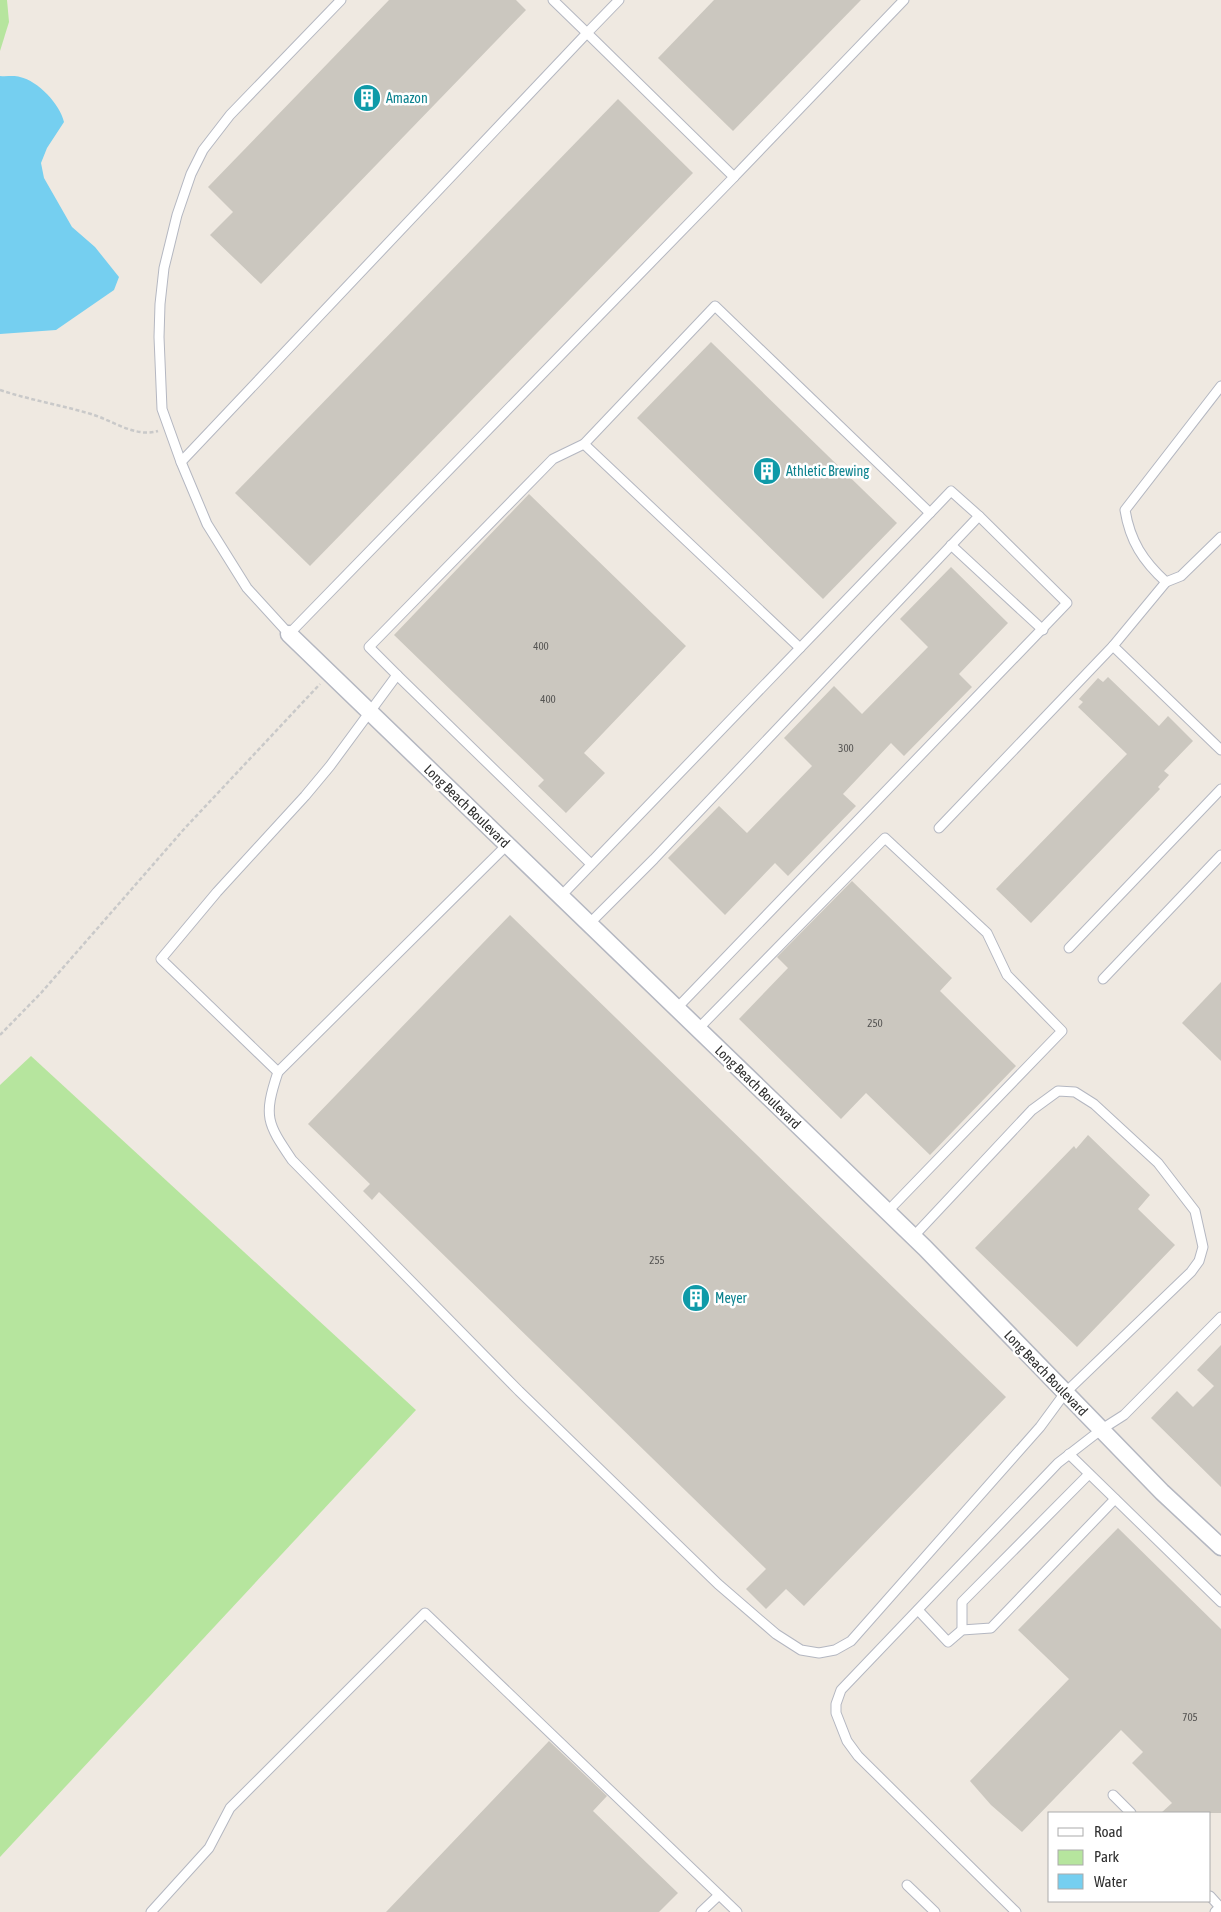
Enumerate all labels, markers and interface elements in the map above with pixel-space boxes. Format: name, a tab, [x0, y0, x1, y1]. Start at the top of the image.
building icon: Amazon	[352, 83, 382, 113]
place label: Amazon	[386, 90, 428, 106]
building icon: Athletic Brewing	[752, 456, 782, 486]
place label: Athletic Brewing	[786, 463, 869, 479]
house number: 400	[533, 640, 549, 652]
house number: 400	[540, 693, 556, 705]
house number: 300	[838, 742, 854, 754]
street label: Long Beach Boulevard	[421, 761, 513, 851]
house number: 250	[867, 1017, 883, 1029]
street label: Long Beach Boulevard	[712, 1042, 804, 1132]
house number: 255	[649, 1254, 665, 1266]
building icon: Meyer	[681, 1283, 711, 1313]
place label: Meyer	[715, 1290, 748, 1306]
street label: Long Beach Boulevard	[1001, 1327, 1091, 1419]
house number: 705	[1182, 1711, 1198, 1723]
legend	[1048, 1812, 1211, 1902]
text: Road	[1094, 1823, 1123, 1840]
text: Park	[1094, 1848, 1119, 1865]
text: Water	[1094, 1873, 1127, 1890]

